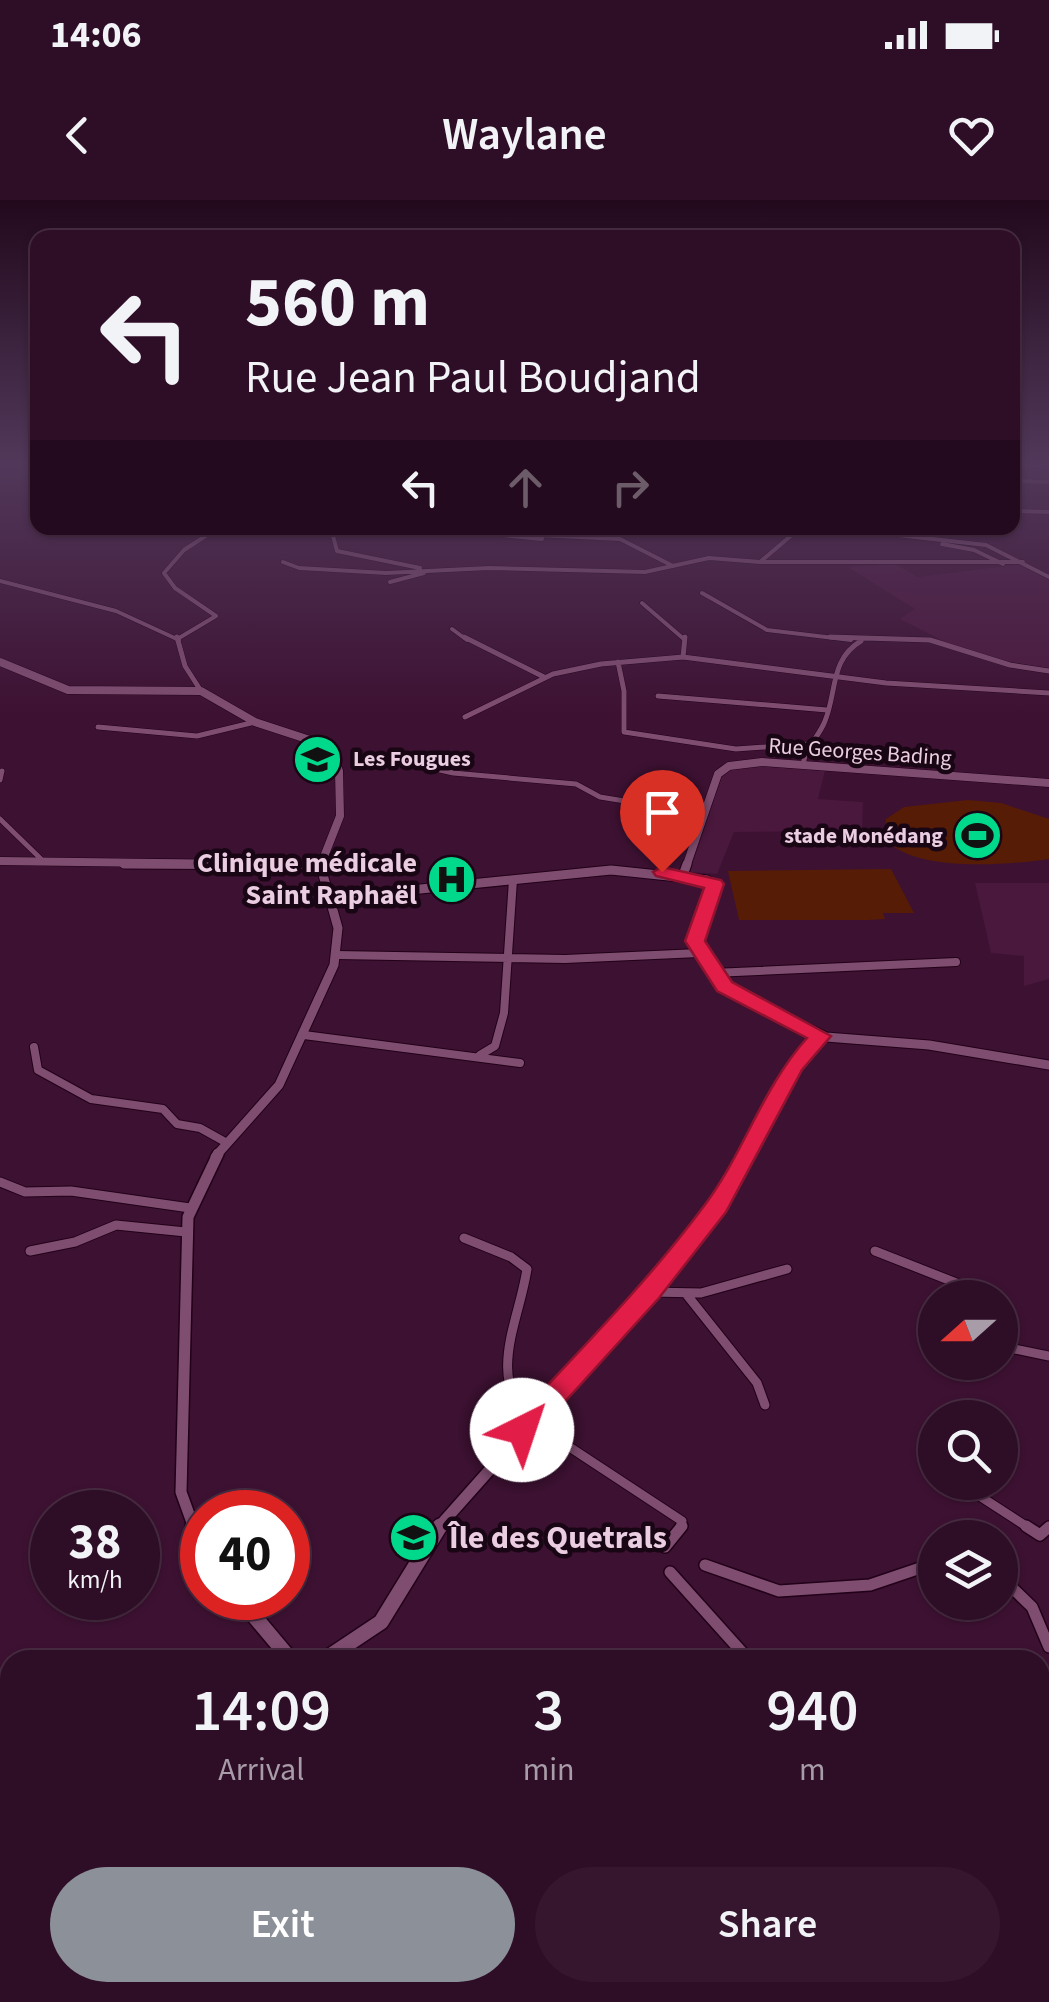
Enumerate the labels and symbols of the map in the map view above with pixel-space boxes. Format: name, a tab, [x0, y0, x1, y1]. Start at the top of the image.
street label: Rue Georges Bading	[767, 730, 953, 774]
school or university icon: Les Fougues	[292, 733, 344, 785]
place label: Les Fougues	[353, 743, 471, 775]
pin	[620, 770, 705, 873]
sports icon: stade Monédang	[952, 810, 1004, 862]
place label: stade Monédang	[784, 820, 943, 852]
place label: Clinique médicale Saint Raphaël	[197, 843, 417, 915]
hospital icon: Clinique médicale Saint Raphaël	[426, 853, 478, 905]
north arrow	[918, 1280, 1018, 1380]
position arrow	[470, 1378, 574, 1482]
speed limit sign: 40	[180, 1490, 310, 1620]
school or university icon: Île des Quetrals	[388, 1512, 440, 1564]
place label: Île des Quetrals	[447, 1515, 667, 1561]

